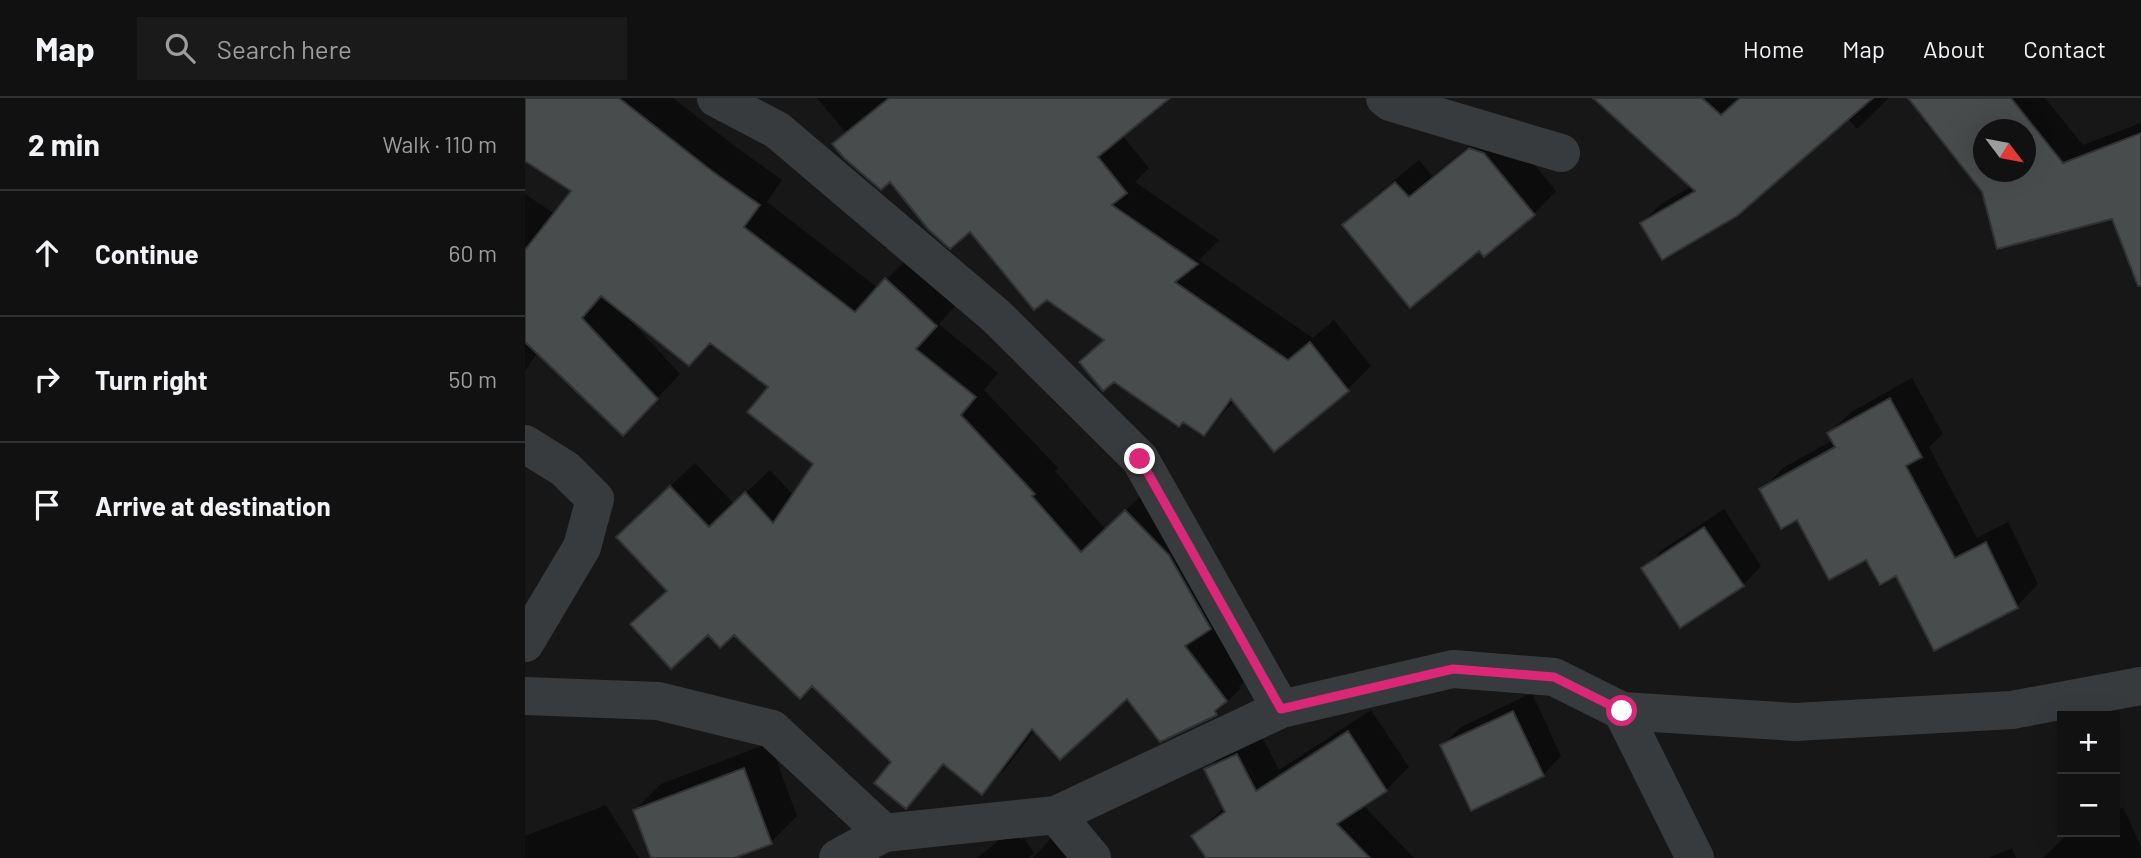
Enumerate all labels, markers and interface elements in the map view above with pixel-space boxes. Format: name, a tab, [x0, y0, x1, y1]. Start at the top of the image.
search box	[137, 17, 627, 80]
text: Map	[35, 28, 95, 68]
icon: search	[161, 29, 199, 67]
text: Search here	[217, 33, 352, 64]
text: Home	[1743, 34, 1804, 63]
text: Map	[1842, 34, 1885, 63]
text: About	[1923, 34, 1985, 63]
text: Contact	[2023, 34, 2106, 63]
north arrow	[1973, 119, 2036, 182]
text: 2 min	[28, 126, 100, 162]
text: Walk · 110 m	[383, 130, 497, 158]
icon: ahead	[28, 234, 66, 272]
text: Continue	[95, 238, 199, 269]
text: 60 m	[449, 239, 497, 267]
icon: right	[28, 360, 66, 398]
text: Turn right	[95, 364, 208, 395]
text: 50 m	[449, 365, 497, 393]
route end	[1124, 443, 1155, 474]
icon: arrive	[28, 486, 66, 524]
text: Arrive at destination	[95, 490, 331, 521]
route start	[1606, 695, 1637, 726]
map controls	[2057, 711, 2120, 837]
button: +	[2057, 711, 2120, 774]
button: −	[2057, 774, 2120, 837]

